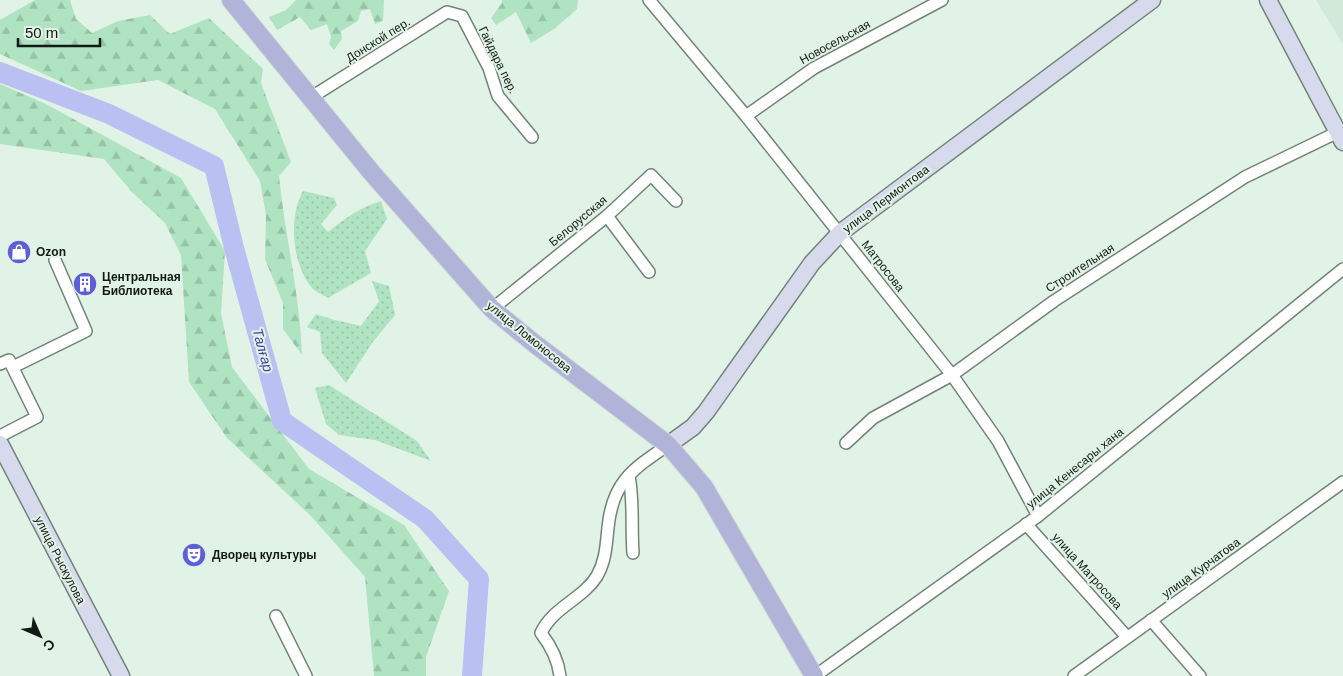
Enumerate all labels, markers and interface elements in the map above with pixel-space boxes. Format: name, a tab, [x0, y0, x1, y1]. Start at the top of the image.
scale bar	[18, 15, 100, 47]
street label: Донской пер.	[343, 15, 413, 65]
street label: Новосельская	[797, 17, 873, 67]
text: 50 m	[25, 24, 58, 41]
street label: Гайдара пер.	[476, 24, 520, 96]
street label: улица Лермонтова	[840, 162, 932, 236]
street label: Белорусская	[546, 193, 610, 249]
street label: Матросова	[859, 238, 908, 295]
shop icon: Ozon	[6, 239, 32, 265]
street label: Строительная	[1043, 241, 1117, 295]
place label: Ozon	[36, 245, 66, 259]
place label: Центральная Библиотека	[102, 270, 181, 298]
building icon: Центральная Библиотека	[72, 271, 98, 297]
street label: улица Ломоносова	[484, 299, 574, 376]
water label: Талғар	[249, 326, 277, 374]
street label: улица Кенесары хана	[1024, 424, 1126, 511]
street label: улица Рыскулова	[32, 514, 88, 607]
street label: улица Матросова	[1049, 530, 1125, 612]
street label: улица Курчатова	[1159, 535, 1243, 601]
theatre icon: Дворец культуры	[181, 542, 207, 568]
place label: Дворец культуры	[212, 548, 317, 562]
north arrow	[15, 611, 65, 661]
text: С	[40, 636, 58, 654]

